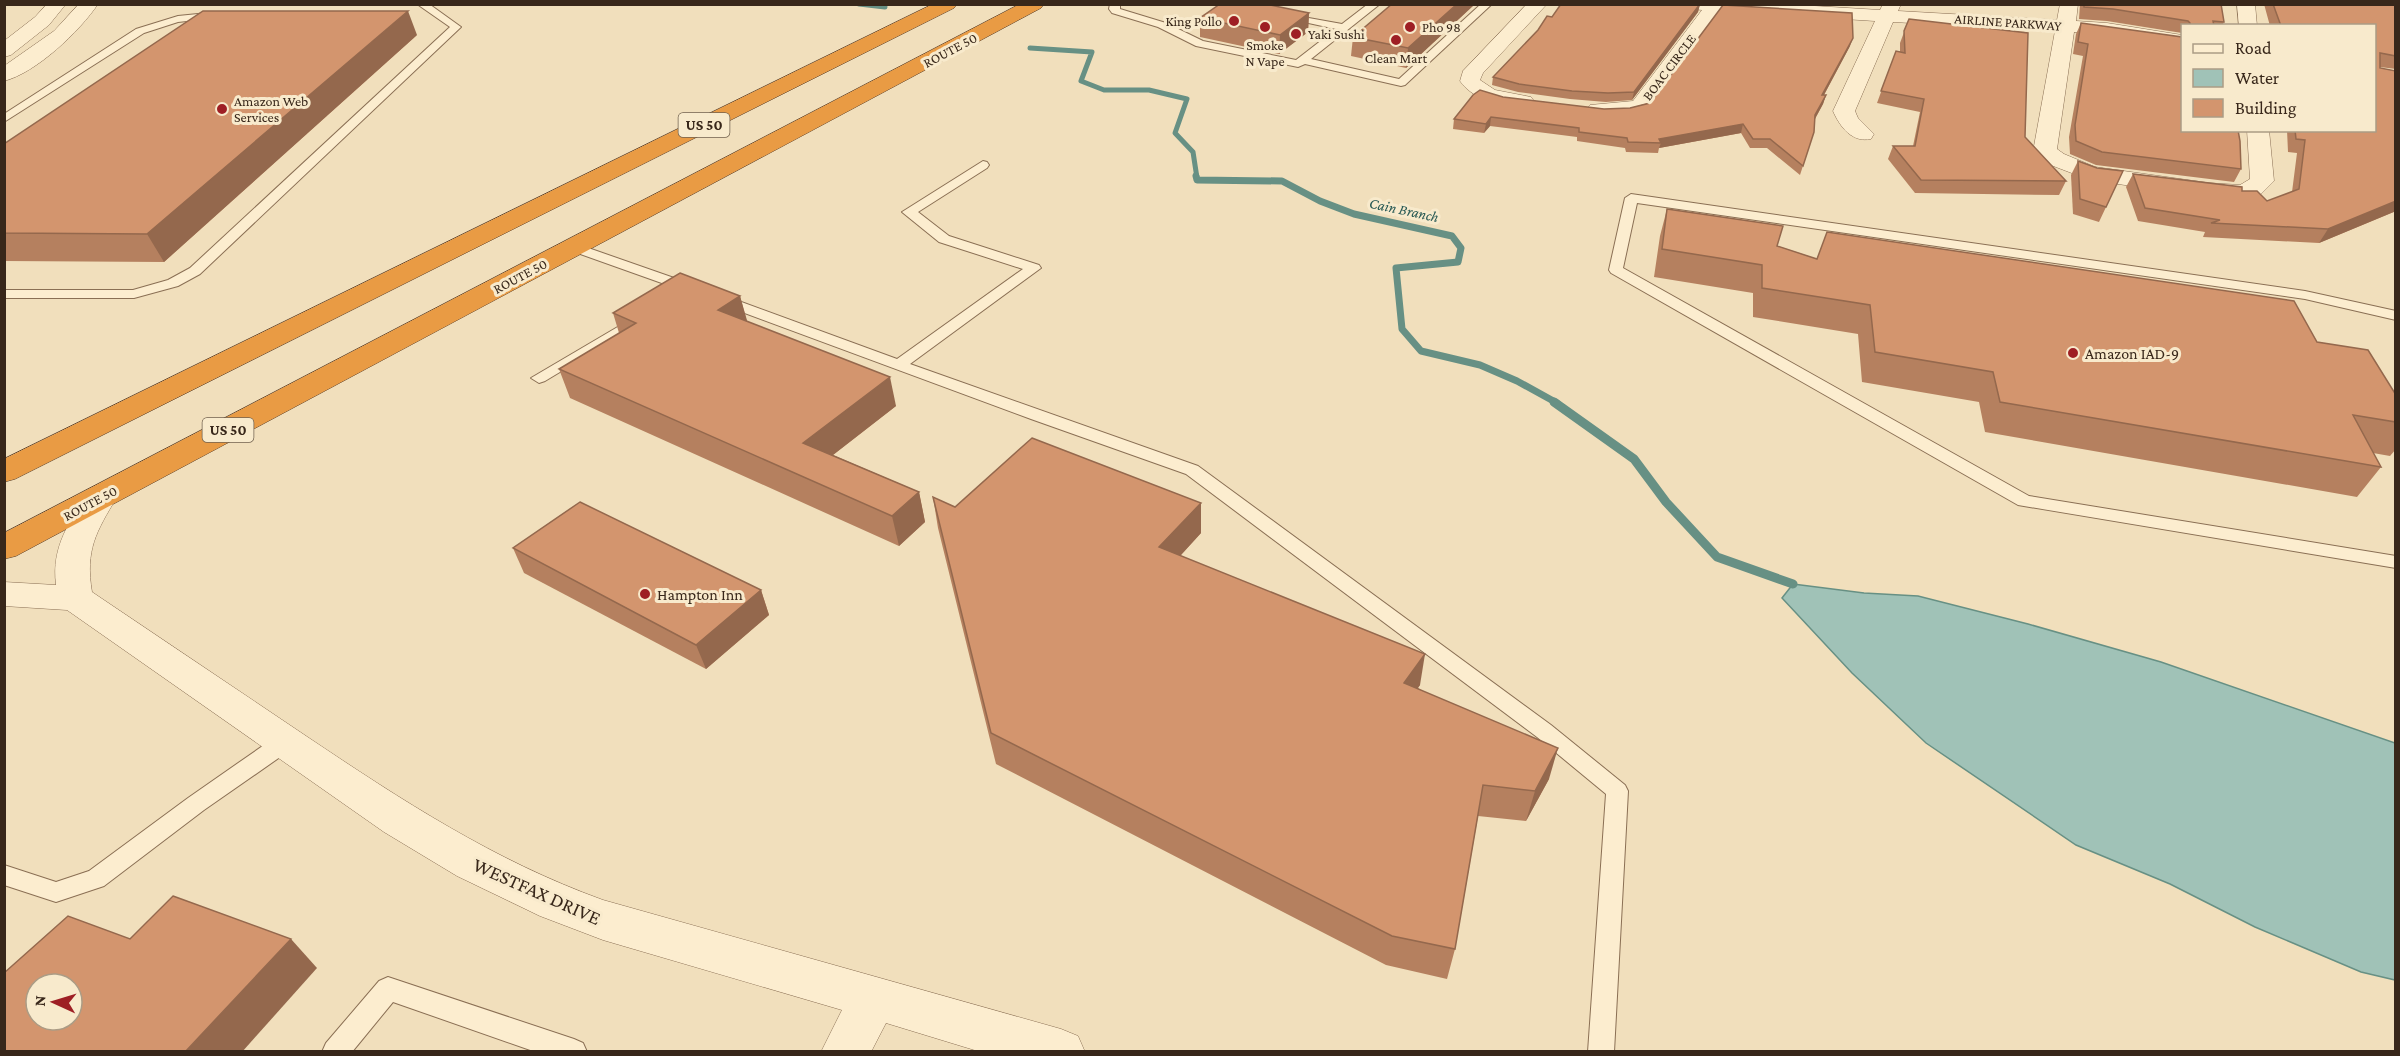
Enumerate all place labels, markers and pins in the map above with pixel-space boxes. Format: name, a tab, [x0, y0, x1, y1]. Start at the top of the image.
place label: King Pollo	[1165, 13, 1222, 29]
marker: King Pollo	[1227, 14, 1241, 28]
place label: Pho 98	[1422, 19, 1461, 35]
marker: Smoke N Vape	[1258, 20, 1272, 34]
marker: Pho 98	[1403, 20, 1417, 34]
place label: Yaki Sushi	[1308, 26, 1365, 42]
marker: Yaki Sushi	[1289, 27, 1303, 41]
marker: Clean Mart	[1389, 33, 1403, 47]
place label: Smoke N Vape	[1245, 37, 1285, 69]
place label: Clean Mart	[1365, 50, 1428, 66]
place label: Amazon Web Services	[234, 93, 308, 125]
marker: Amazon Web Services	[215, 102, 229, 116]
place label: Amazon IAD-9	[2085, 345, 2179, 362]
marker: Amazon IAD-9	[2066, 346, 2080, 360]
place label: Hampton Inn	[657, 586, 743, 604]
marker: Hampton Inn	[638, 587, 652, 601]

